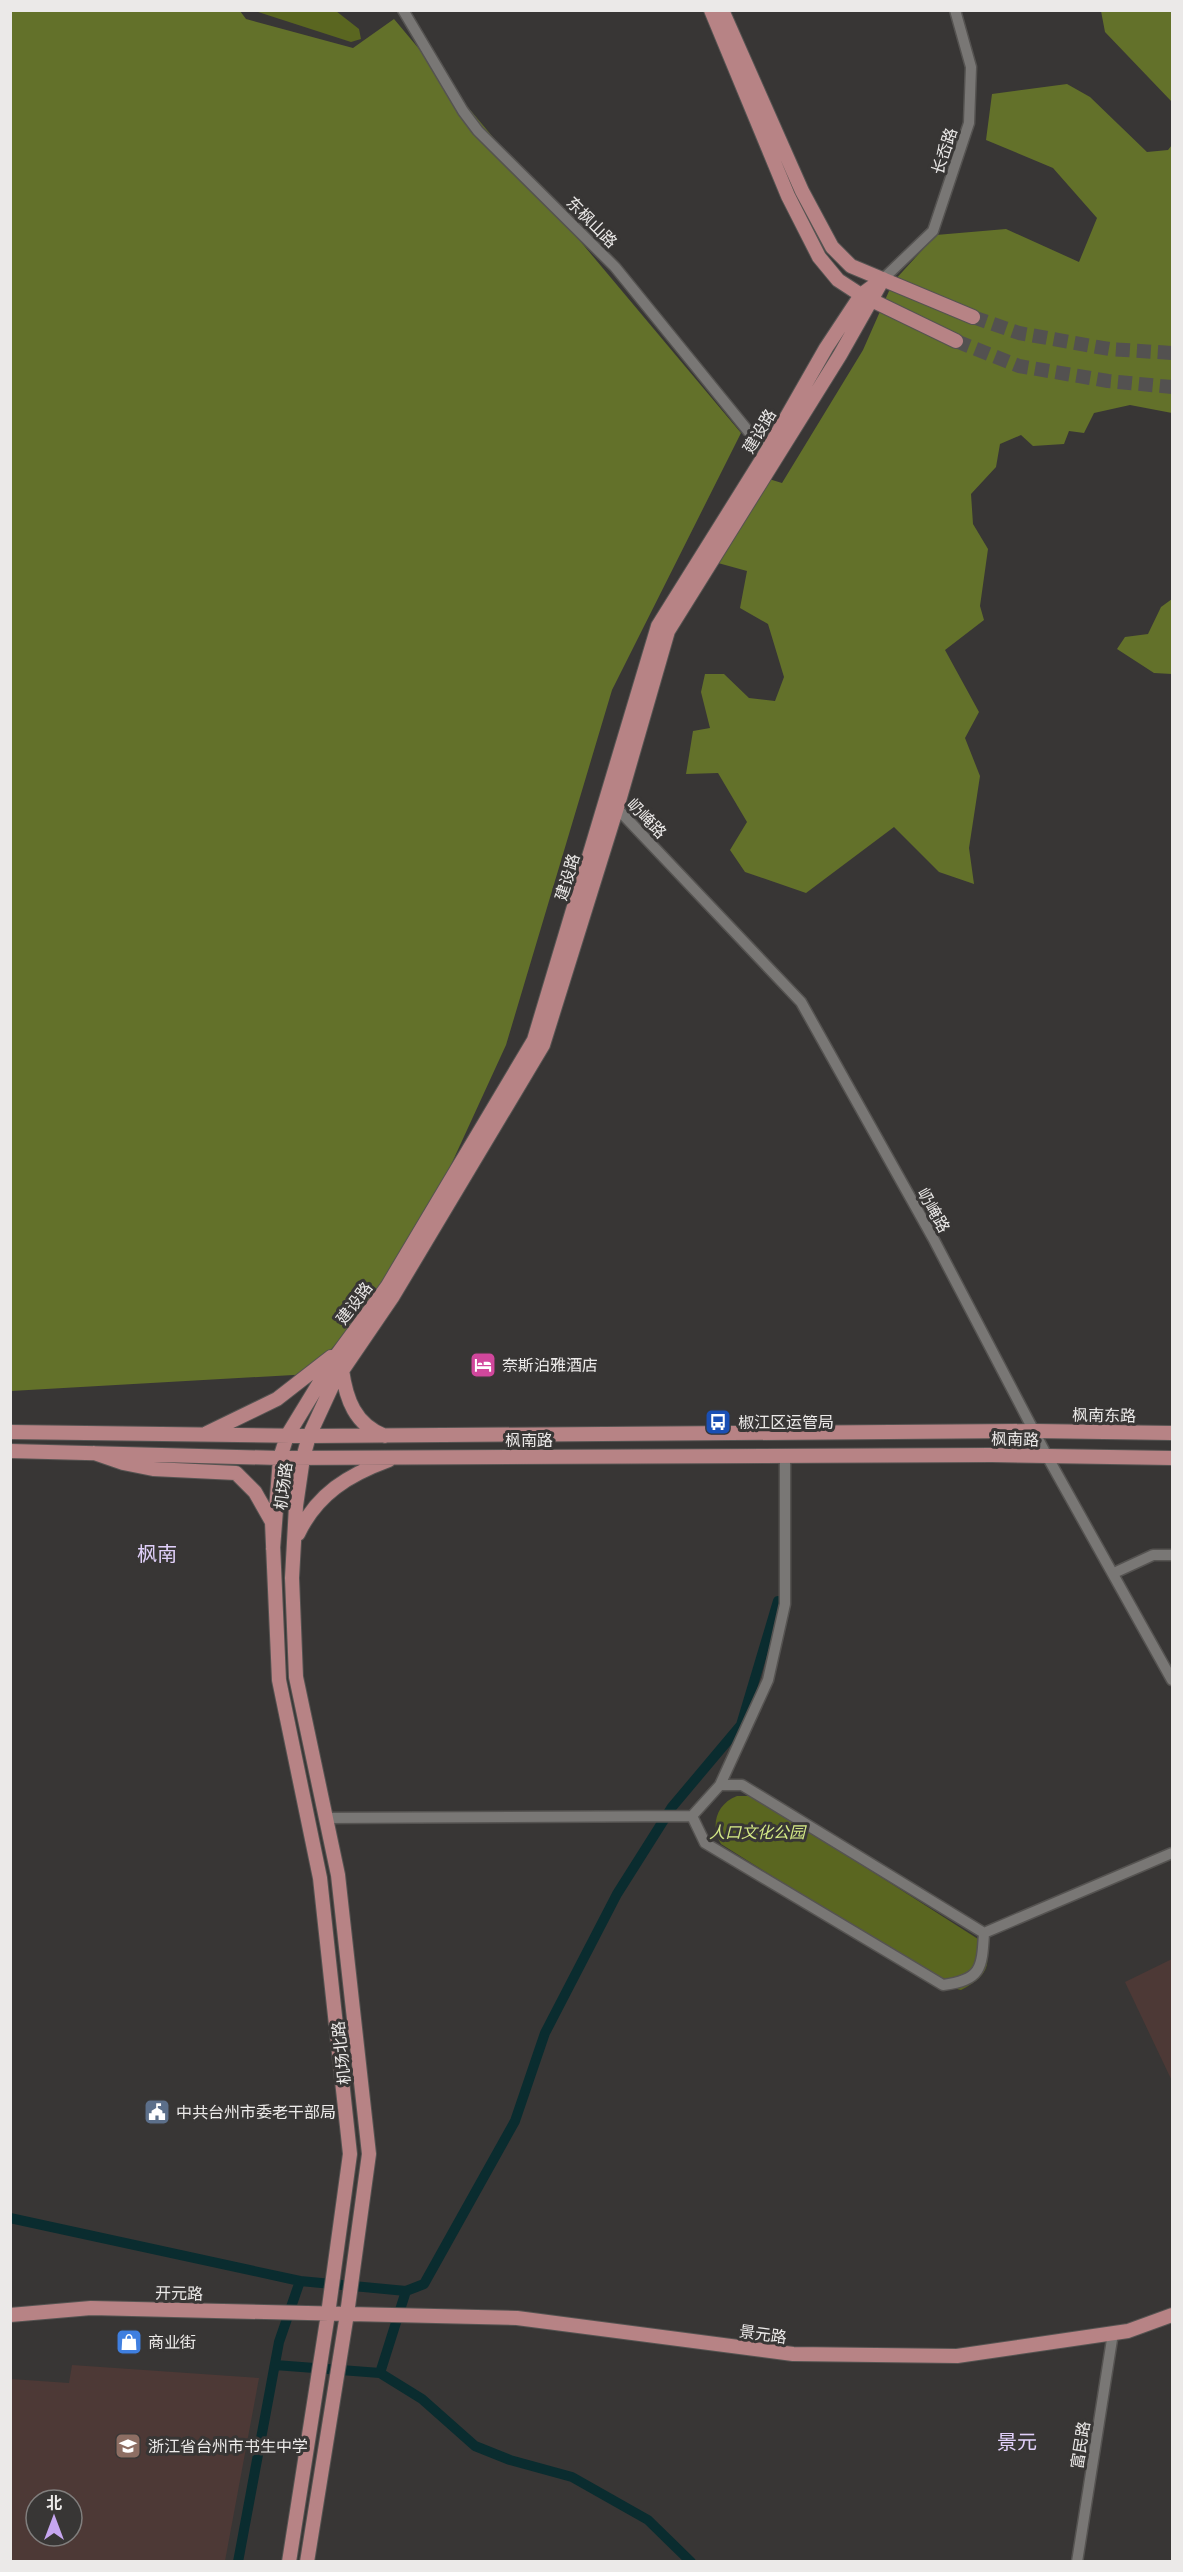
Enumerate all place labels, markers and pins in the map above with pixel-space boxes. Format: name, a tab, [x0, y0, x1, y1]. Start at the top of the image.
hotel icon: 奈斯泊雅酒店	[468, 1350, 498, 1380]
place label: 奈斯泊雅酒店	[502, 1355, 598, 1375]
bus stop icon: 椒江区运管局	[703, 1407, 733, 1437]
place label: 椒江区运管局	[738, 1412, 834, 1432]
public building icon: 中共台州市委老干部局	[142, 2097, 172, 2127]
place label: 中共台州市委老干部局	[176, 2102, 336, 2122]
shop icon: 商业街	[114, 2327, 144, 2357]
place label: 商业街	[148, 2332, 196, 2352]
school or university icon: 浙江省台州市书生中学	[113, 2431, 143, 2461]
place label: 浙江省台州市书生中学	[148, 2436, 308, 2456]

